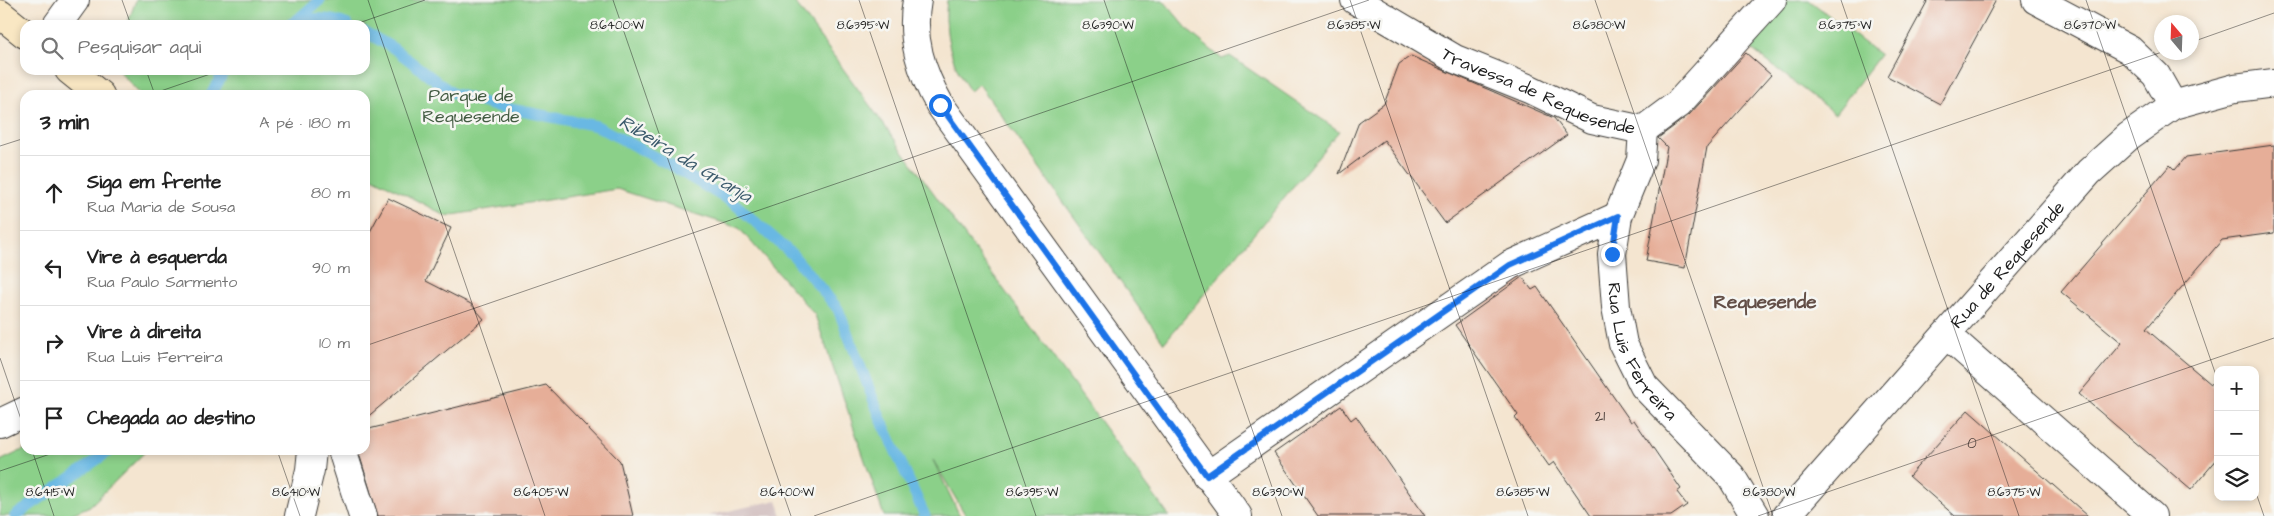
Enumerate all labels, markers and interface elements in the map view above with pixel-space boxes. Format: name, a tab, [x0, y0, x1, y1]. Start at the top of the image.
north arrow	[2154, 15, 2199, 60]
text: 8.6400°W	[590, 17, 645, 34]
text: 8.6395°W	[837, 17, 890, 34]
text: 8.6390°W	[1082, 17, 1134, 34]
text: 8.6385°W	[1327, 17, 1381, 34]
text: 8.6380°W	[1573, 17, 1626, 34]
text: 8.6375°W	[1819, 17, 1872, 34]
text: 8.6370°W	[2064, 17, 2117, 34]
search box	[20, 20, 370, 75]
icon: search	[38, 34, 66, 62]
text: Pesquisar aqui	[78, 34, 201, 61]
street label: Travessa de Requesende	[1436, 42, 1638, 141]
park label: Parque de Requesende	[422, 83, 520, 129]
route start	[929, 94, 952, 117]
text: 3 min	[40, 108, 89, 137]
water label: Ribeira da Granja	[614, 109, 758, 210]
text: A pé · 180 m	[259, 112, 350, 134]
text: Siga em frente	[87, 169, 221, 196]
icon: ahead	[40, 179, 68, 207]
text: 80 m	[311, 182, 350, 204]
text: Rua Maria de Sousa	[87, 196, 235, 218]
street label: Rua de Requesende	[1945, 196, 2071, 334]
route end	[1601, 243, 1624, 266]
text: Vire à esquerda	[87, 244, 227, 271]
icon: left	[40, 254, 68, 282]
text: 90 m	[312, 257, 350, 279]
text: Rua Paulo Sarmento	[87, 271, 237, 293]
street label: Rua Luis Ferreira	[1601, 282, 1683, 426]
district label: Requesende	[1714, 289, 1817, 316]
text: Vire à direita	[87, 319, 201, 346]
icon: right	[40, 329, 68, 357]
text: 10 m	[319, 332, 350, 354]
text: Rua Luis Ferreira	[87, 346, 223, 368]
map controls	[2214, 366, 2259, 501]
button: +	[2214, 366, 2259, 411]
icon: arrive	[40, 404, 68, 432]
text: Chegada ao destino	[87, 405, 255, 432]
house number: 21	[1595, 406, 1605, 427]
button: −	[2214, 411, 2259, 456]
house number: 0	[1967, 433, 1977, 454]
button: layers	[2214, 456, 2259, 501]
text: 8.6415°W	[25, 484, 75, 501]
text: 8.6410°W	[272, 484, 321, 501]
text: 8.6405°W	[513, 484, 569, 501]
text: 8.6400°W	[760, 484, 815, 501]
text: 8.6395°W	[1006, 484, 1059, 501]
text: 8.6390°W	[1252, 484, 1304, 501]
text: 8.6385°W	[1496, 484, 1550, 501]
text: 8.6380°W	[1743, 484, 1796, 501]
text: 8.6375°W	[1988, 484, 2041, 501]

